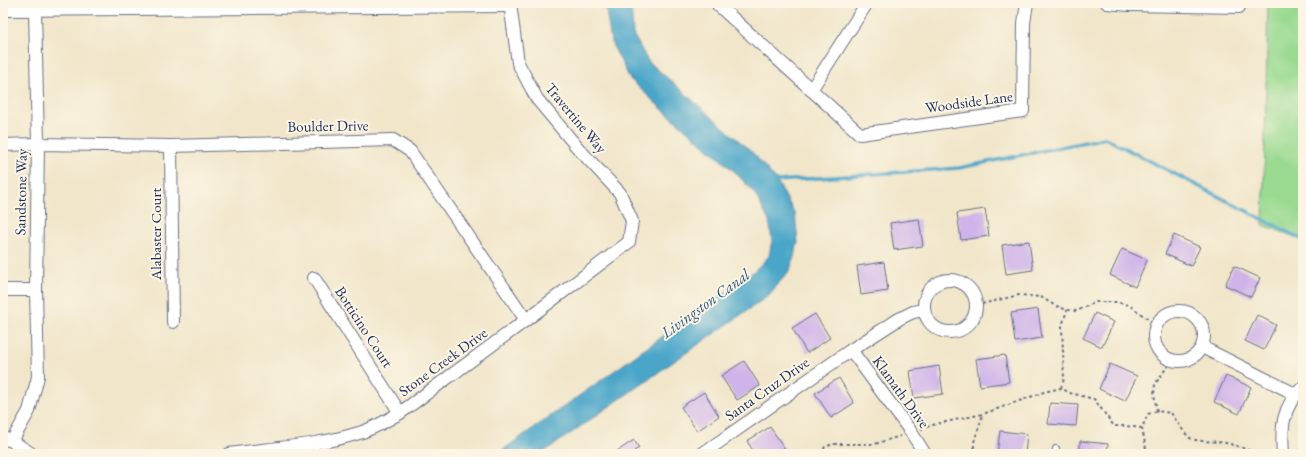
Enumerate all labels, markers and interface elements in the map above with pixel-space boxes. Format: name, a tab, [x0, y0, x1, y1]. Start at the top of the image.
street label: Travertine Way	[541, 79, 612, 157]
street label: Woodside Lane	[924, 86, 1014, 117]
street label: Boulder Drive	[287, 115, 369, 136]
street label: Sandstone Way	[10, 148, 31, 236]
street label: Alabaster Court	[146, 187, 165, 281]
water label: Livingston Canal	[656, 264, 754, 343]
street label: Botticino Court	[331, 282, 398, 371]
street label: Stone Creek Drive	[395, 323, 491, 400]
street label: Santa Cruz Drive	[721, 352, 813, 425]
street label: Klamath Drive	[869, 352, 934, 432]

